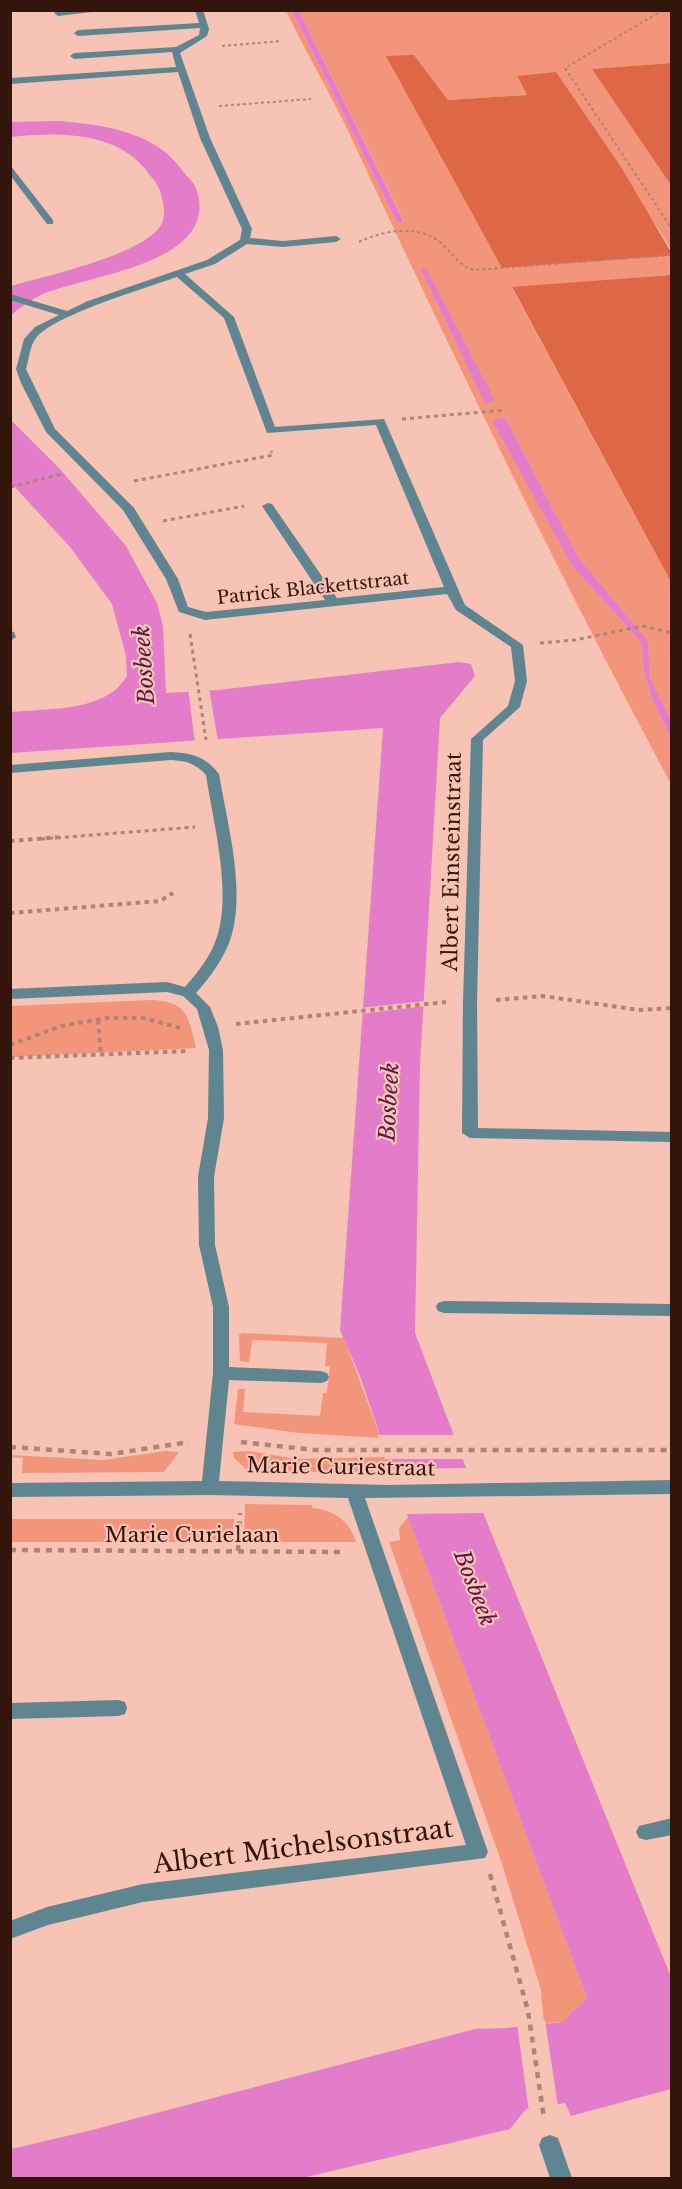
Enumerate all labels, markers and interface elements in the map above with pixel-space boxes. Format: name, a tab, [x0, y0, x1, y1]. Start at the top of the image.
street label: Patrick Blackettstraat	[216, 567, 410, 609]
water label: Bosbeek	[128, 625, 160, 706]
street label: Albert Einsteinstraat	[437, 752, 467, 973]
water label: Bosbeek	[373, 1062, 405, 1143]
street label: Marie Curiestraat	[246, 1452, 436, 1482]
street label: Marie Curielaan	[105, 1522, 279, 1548]
water label: Bosbeek	[448, 1545, 502, 1630]
street label: Albert Michelsonstraat	[150, 1812, 455, 1880]

